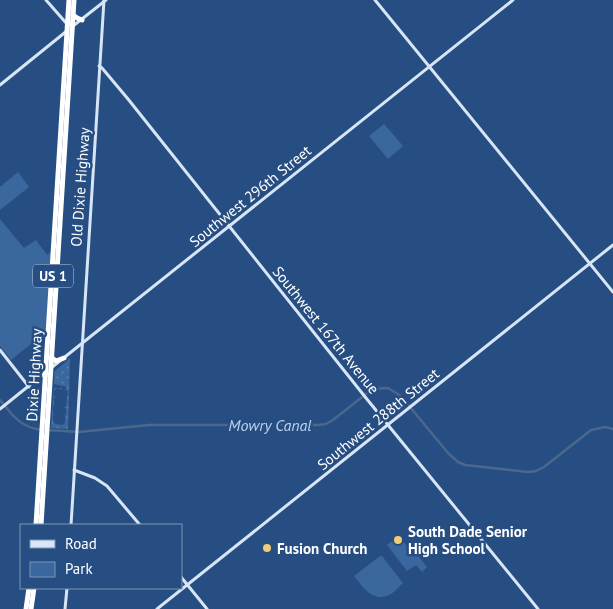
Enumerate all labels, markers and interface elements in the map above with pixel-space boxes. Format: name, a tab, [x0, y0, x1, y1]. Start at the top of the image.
street label: Old Dixie Highway	[66, 127, 94, 247]
street label: Southwest 296th Street	[185, 141, 315, 251]
street label: Southwest 167th Avenue	[269, 262, 383, 398]
road number: US 1	[33, 264, 73, 288]
street label: Dixie Highway	[22, 328, 46, 422]
street label: Southwest 288th Street	[313, 364, 443, 474]
water label: Mowry Canal	[228, 415, 312, 435]
place label: South Dade Senior High School	[408, 522, 528, 558]
legend	[20, 524, 182, 589]
text: Road	[65, 534, 97, 553]
marker: South Dade Senior High School	[392, 534, 404, 546]
place label: Fusion Church	[277, 539, 367, 558]
marker: Fusion Church	[261, 542, 273, 554]
text: Park	[65, 559, 93, 578]

